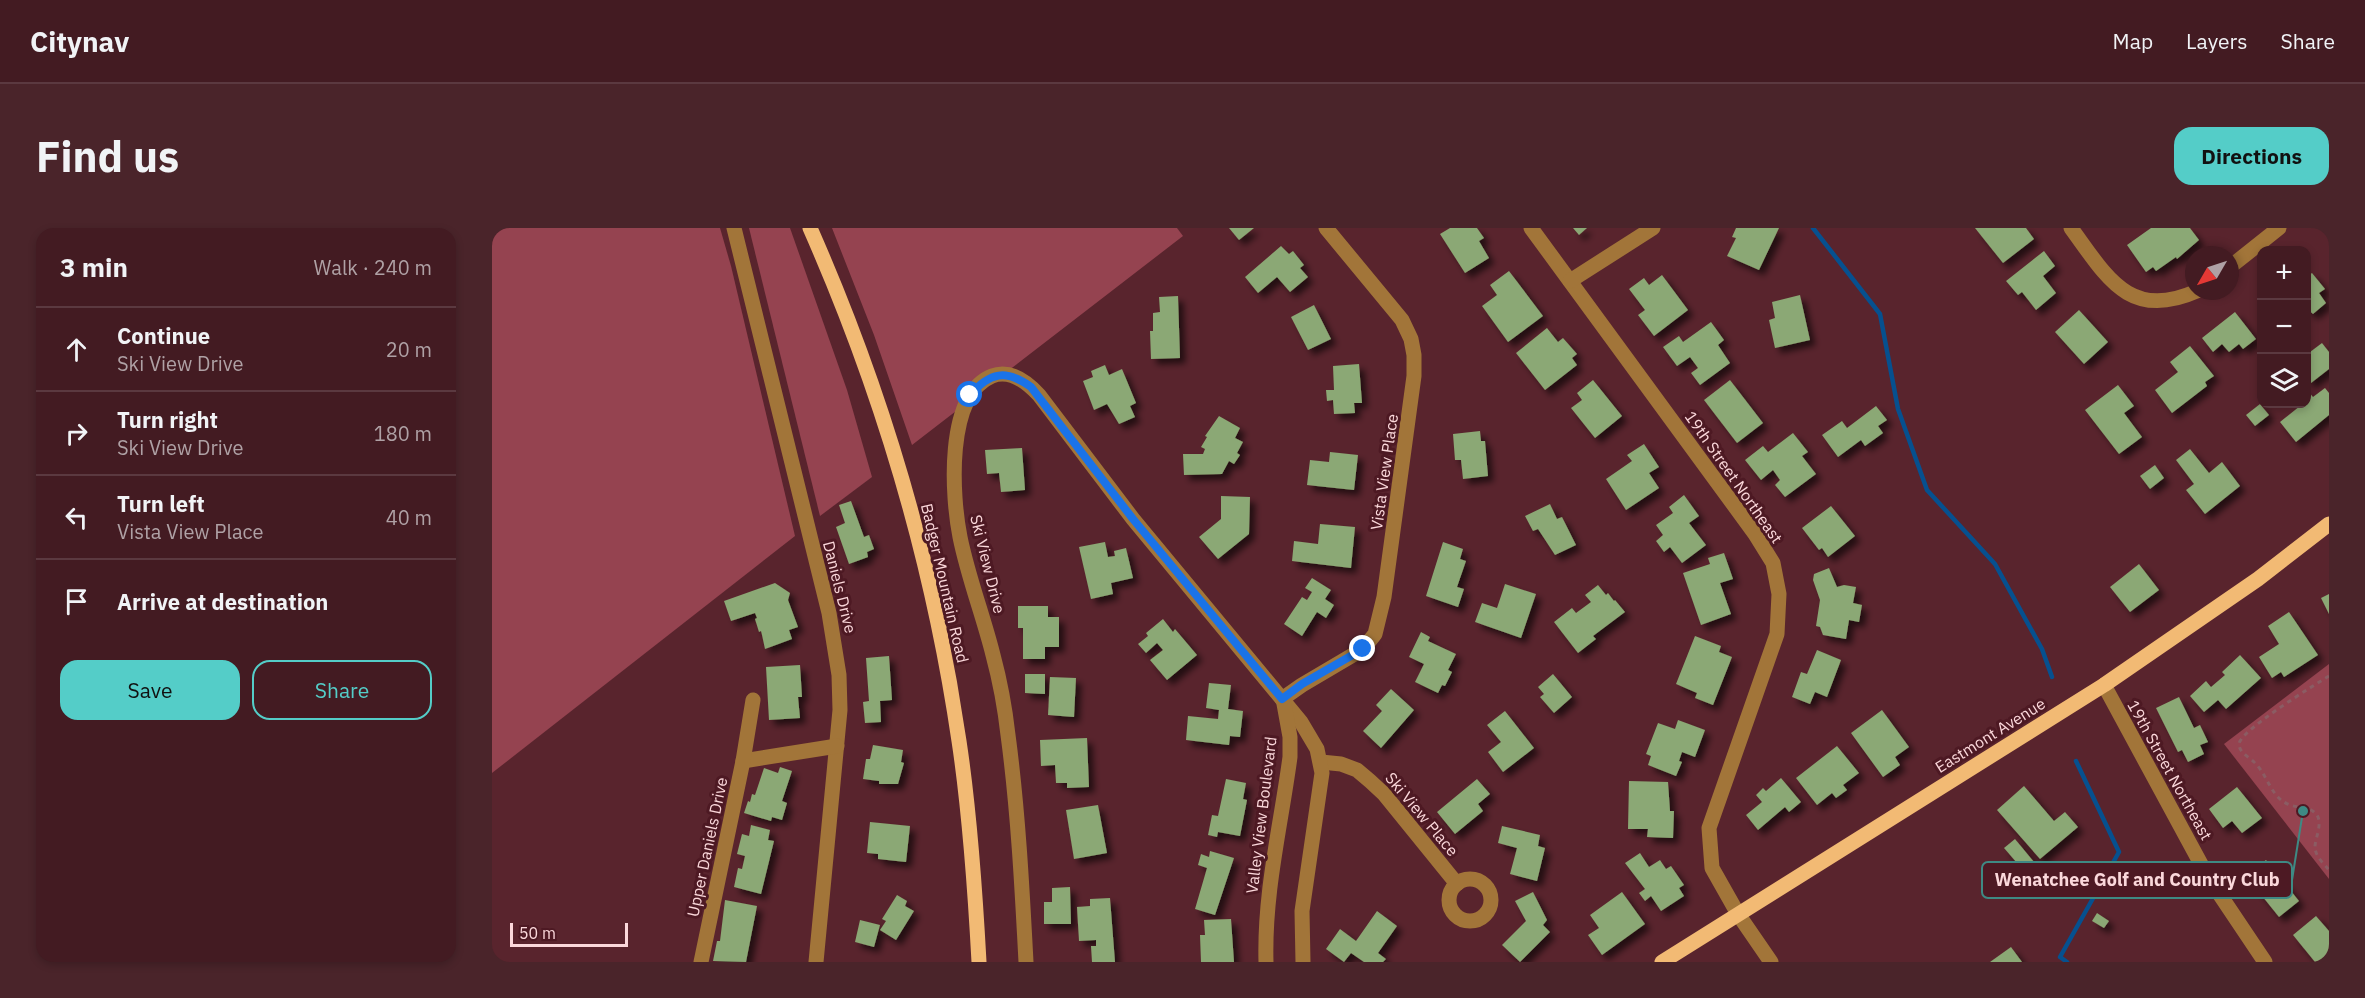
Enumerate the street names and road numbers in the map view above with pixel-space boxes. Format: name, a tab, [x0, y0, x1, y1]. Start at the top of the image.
street label: 19th Street Northeast	[1681, 407, 1787, 547]
street label: Vista View Place	[1366, 412, 1402, 531]
street label: Badger Mountain Road	[917, 501, 973, 665]
street label: Ski View Drive	[966, 513, 1010, 616]
street label: Daniels Drive	[819, 539, 861, 635]
street label: Eastmont Avenue	[1931, 693, 2049, 777]
street label: 19th Street Northeast	[2123, 697, 2217, 843]
street label: Valley View Boulevard	[1241, 735, 1281, 895]
street label: Ski View Place	[1381, 768, 1463, 860]
street label: Upper Daniels Drive	[682, 775, 732, 919]

